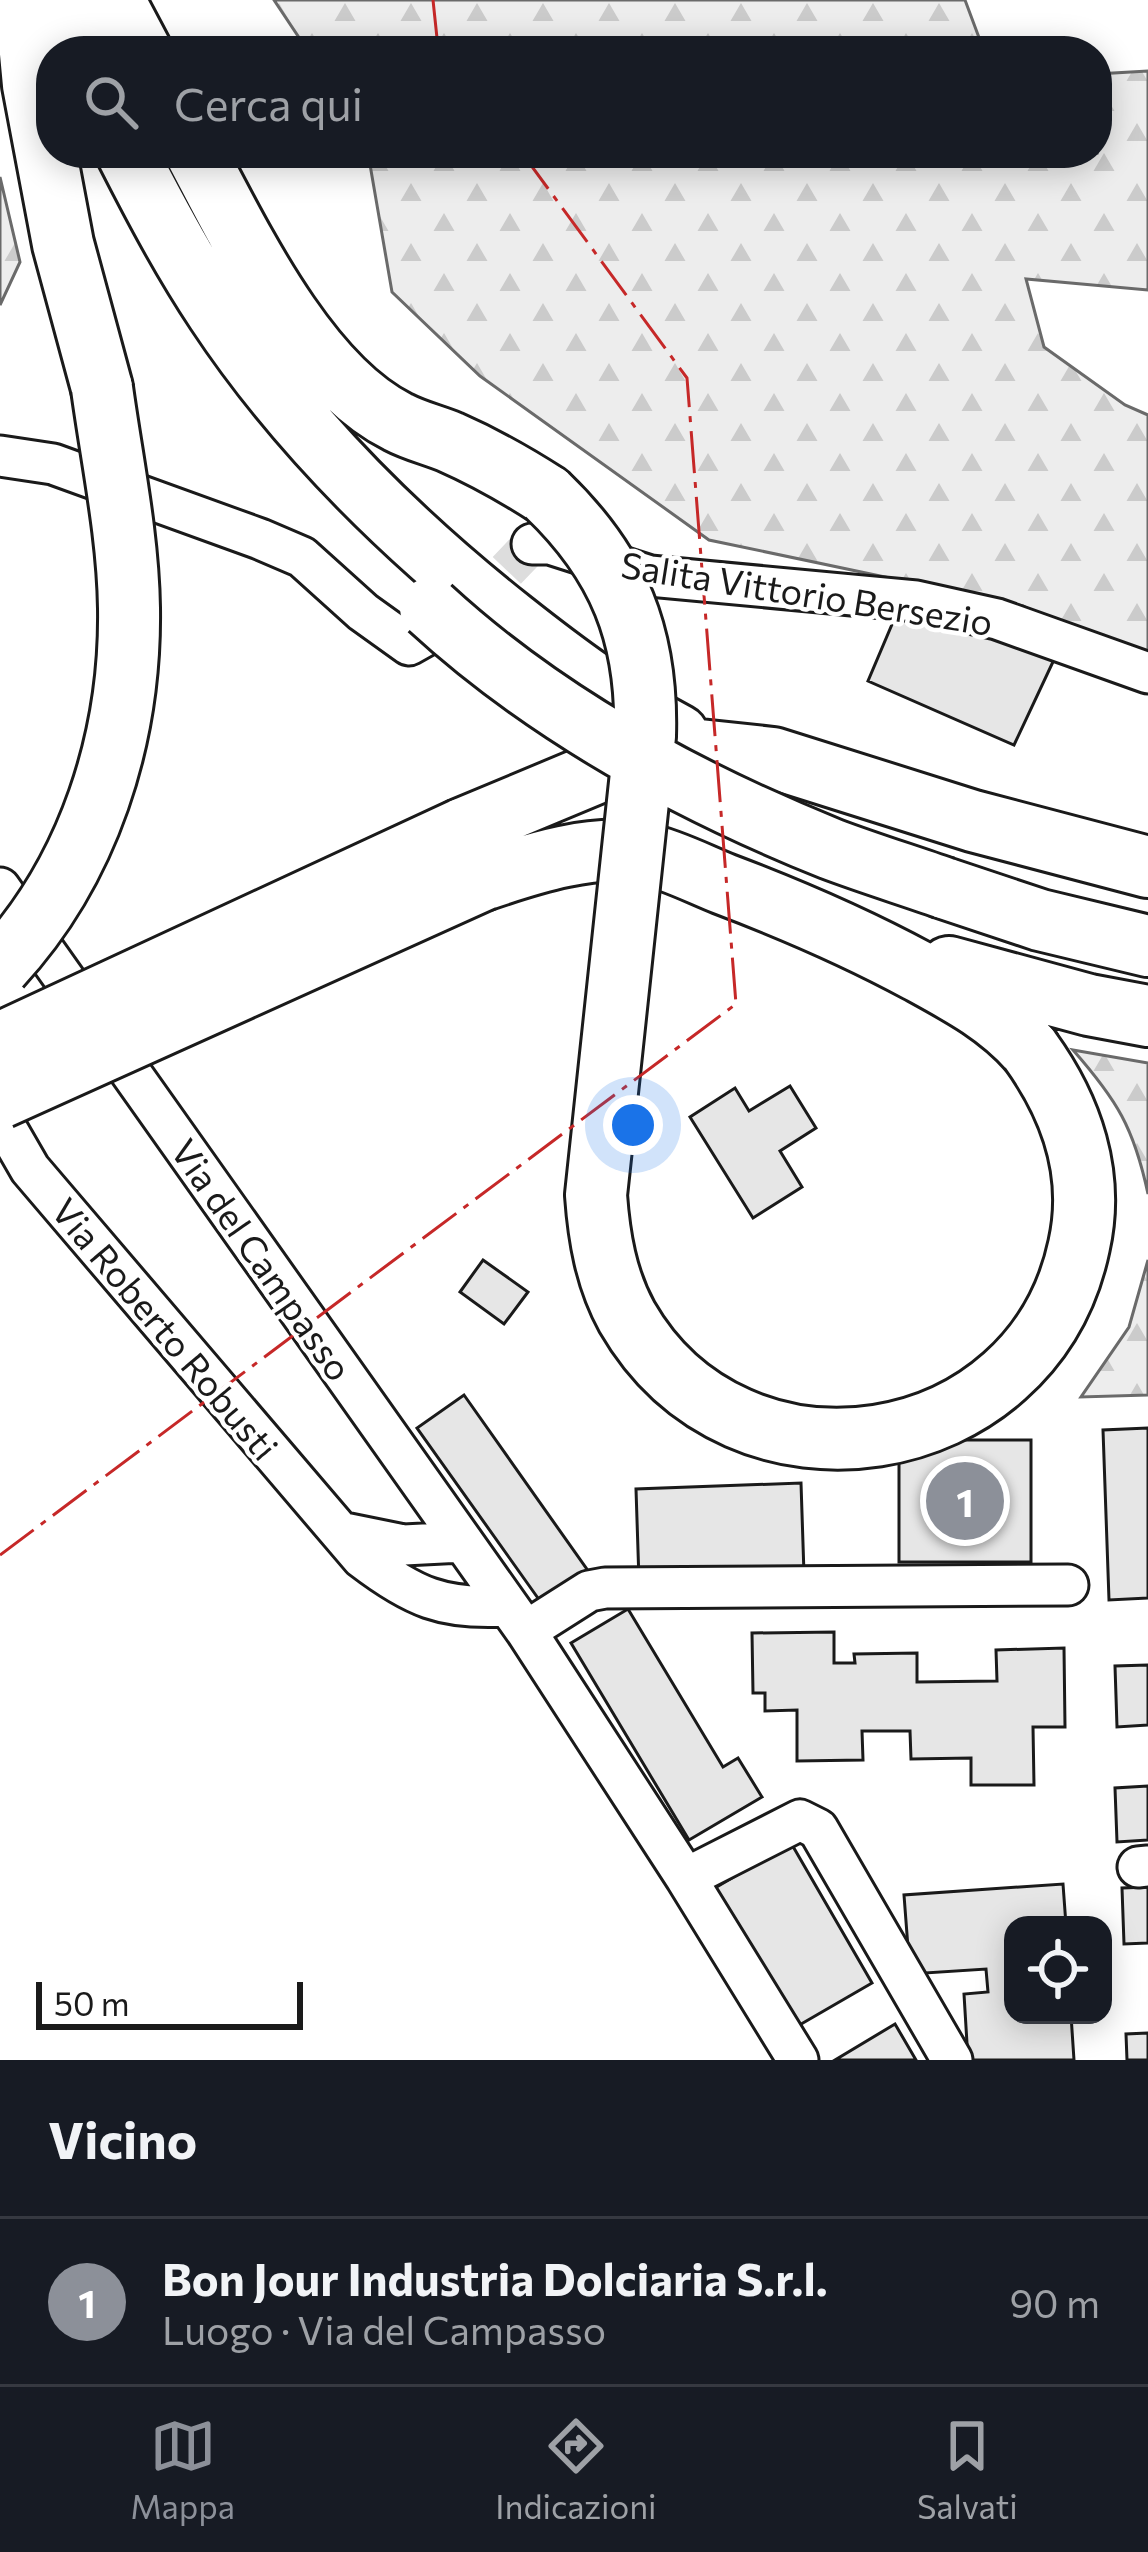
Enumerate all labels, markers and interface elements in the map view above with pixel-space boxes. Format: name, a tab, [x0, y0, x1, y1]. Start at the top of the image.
search box	[36, 36, 1112, 168]
icon: search	[78, 69, 144, 135]
text: Cerca qui	[174, 75, 363, 130]
street label: Salita Vittorio Bersezio	[618, 541, 996, 643]
your location	[603, 1095, 663, 1155]
street label: Via del Campasso	[163, 1130, 363, 1388]
street label: Via Roberto Robusti	[44, 1188, 288, 1468]
pin: 1	[926, 1456, 1004, 1546]
map controls	[1004, 1916, 1112, 2024]
button: locate	[1004, 1916, 1112, 2024]
scale bar	[36, 1976, 303, 2029]
text: 50 m	[54, 1982, 130, 2023]
text: Vicino	[48, 2107, 197, 2170]
text: Bon Jour Industria Dolciaria S.r.l.	[162, 2250, 828, 2305]
text: 1	[78, 2278, 96, 2326]
text: 90 m	[1009, 2278, 1100, 2326]
text: Luogo · Via del Campasso	[162, 2305, 606, 2353]
tab: Mappa	[130, 2413, 235, 2526]
tab: Indicazioni	[495, 2413, 657, 2526]
tab: Salvati	[917, 2413, 1018, 2526]

